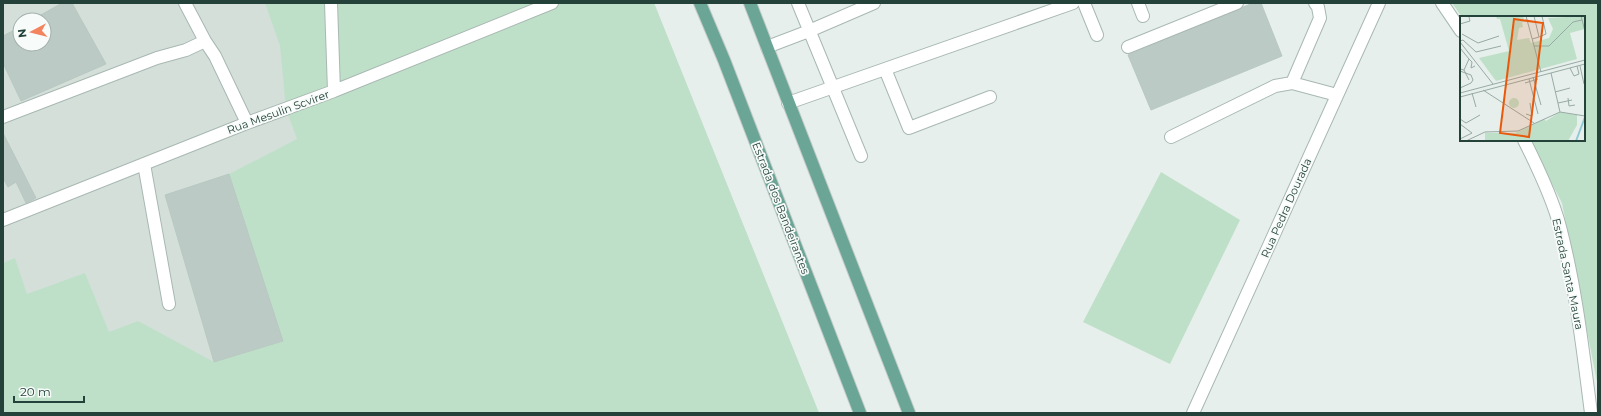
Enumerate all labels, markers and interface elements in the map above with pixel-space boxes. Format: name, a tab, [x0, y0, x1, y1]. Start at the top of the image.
north arrow	[12, 12, 52, 52]
inset map	[1460, 16, 1585, 141]
text: N	[15, 28, 30, 38]
street label: Rua Mesulin Scvirer	[225, 87, 331, 137]
street label: Estrada dos Bandeirantes	[749, 140, 813, 277]
street label: Rua Pedra Dourada	[1258, 156, 1314, 260]
street label: Estrada Santa Maura	[1549, 217, 1587, 331]
scale bar	[14, 378, 84, 404]
text: 20 m	[20, 384, 51, 399]

